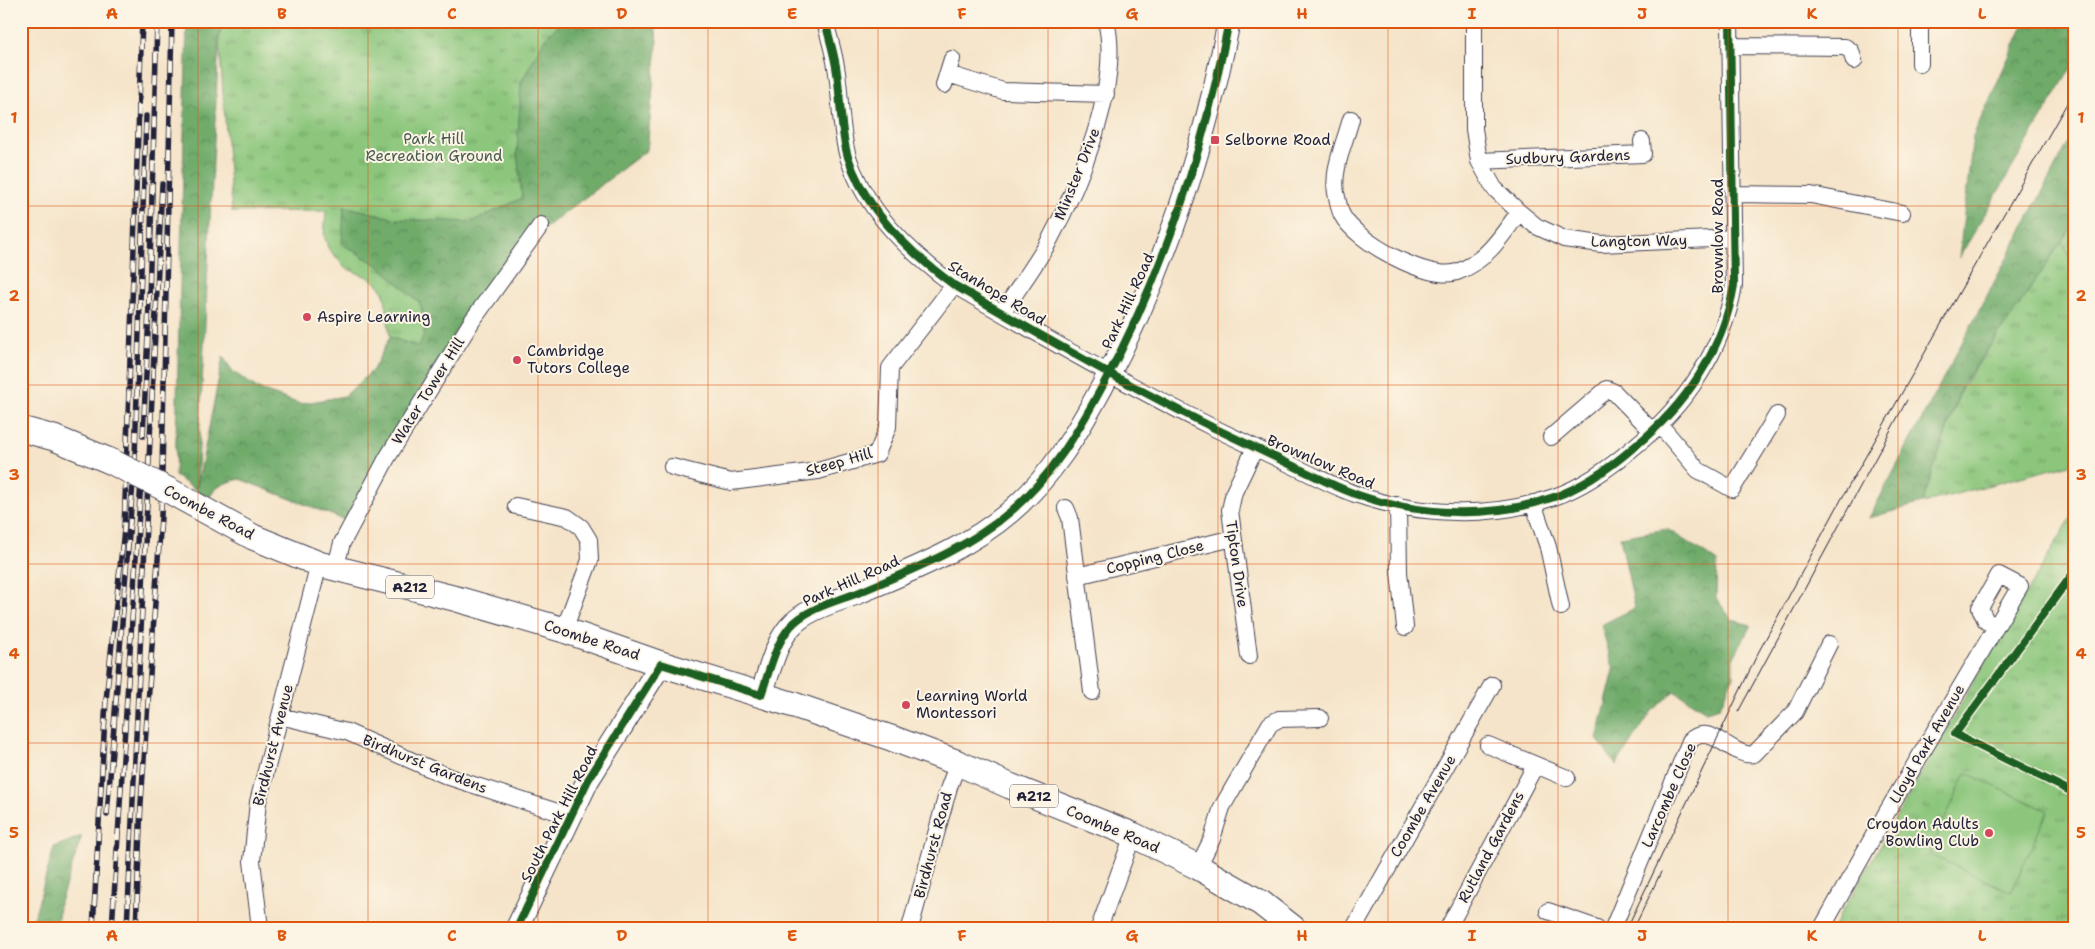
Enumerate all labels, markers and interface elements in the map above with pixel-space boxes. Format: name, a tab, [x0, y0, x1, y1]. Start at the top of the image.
text: A	[106, 3, 118, 24]
text: B	[277, 3, 287, 24]
text: C	[447, 3, 457, 24]
text: D	[616, 3, 628, 24]
text: E	[787, 3, 797, 24]
text: F	[957, 3, 967, 24]
text: G	[1126, 3, 1139, 24]
text: H	[1296, 3, 1308, 24]
text: I	[1468, 3, 1477, 24]
text: J	[1637, 3, 1647, 24]
text: K	[1807, 3, 1818, 24]
text: L	[1978, 3, 1987, 24]
text: 1	[10, 107, 18, 128]
text: 1	[2077, 107, 2085, 128]
street label: Minster Drive	[1049, 125, 1105, 223]
park label: Park Hill Recreation Ground	[366, 129, 503, 166]
place label: Selborne Road	[1225, 130, 1331, 150]
marker: Selborne Road	[1209, 134, 1221, 146]
street label: Sudbury Gardens	[1505, 145, 1631, 169]
street label: Brownlow Road	[1708, 178, 1728, 294]
street label: Langton Way	[1591, 230, 1687, 252]
street label: Park Hill Road	[1097, 249, 1159, 352]
street label: Stanhope Road	[944, 256, 1050, 330]
text: 2	[8, 285, 20, 306]
text: 2	[2075, 285, 2087, 306]
place label: Aspire Learning	[317, 307, 430, 327]
marker: Aspire Learning	[301, 311, 313, 323]
street label: Water Tower Hill	[387, 333, 469, 448]
place label: Cambridge Tutors College	[527, 341, 630, 378]
marker: Cambridge Tutors College	[511, 354, 523, 366]
street label: Brownlow Road	[1264, 430, 1378, 494]
street label: Steep Hill	[803, 443, 875, 481]
text: 3	[8, 464, 20, 485]
text: 3	[2075, 464, 2087, 485]
street label: Coombe Road	[160, 480, 258, 545]
street label: Tipton Drive	[1221, 519, 1253, 609]
street label: Copping Close	[1104, 535, 1206, 579]
street label: Park Hill Road	[799, 551, 903, 611]
road number: A212	[386, 576, 434, 598]
street label: Coombe Road	[541, 615, 643, 665]
text: 4	[8, 643, 20, 664]
text: 4	[2075, 643, 2087, 664]
street label: Lloyd Park Avenue	[1885, 681, 1969, 807]
street label: Birdhurst Avenue	[248, 682, 298, 808]
place label: Learning World Montessori	[916, 686, 1028, 723]
marker: Learning World Montessori	[900, 699, 912, 711]
street label: Birdhurst Gardens	[360, 730, 490, 798]
street label: Larcombe Close	[1637, 739, 1701, 851]
street label: South Park Hill Road	[516, 742, 602, 886]
street label: Coombe Avenue	[1386, 751, 1460, 861]
road number: A212	[1010, 784, 1058, 808]
street label: Rutland Gardens	[1453, 788, 1529, 906]
street label: Birdhurst Road	[909, 789, 957, 900]
street label: Coombe Road	[1063, 800, 1163, 858]
place label: Croydon Adults Bowling Club	[1866, 814, 1979, 851]
text: 5	[9, 822, 19, 843]
text: 5	[2076, 822, 2086, 843]
marker: Croydon Adults Bowling Club	[1983, 827, 1995, 839]
text: A	[106, 925, 118, 946]
text: B	[277, 925, 287, 946]
text: C	[447, 925, 457, 946]
text: D	[616, 925, 628, 946]
text: E	[787, 925, 797, 946]
text: F	[957, 925, 967, 946]
text: G	[1126, 925, 1139, 946]
text: H	[1296, 925, 1308, 946]
text: I	[1468, 925, 1477, 946]
text: J	[1637, 925, 1647, 946]
text: K	[1807, 925, 1818, 946]
text: L	[1978, 925, 1987, 946]

